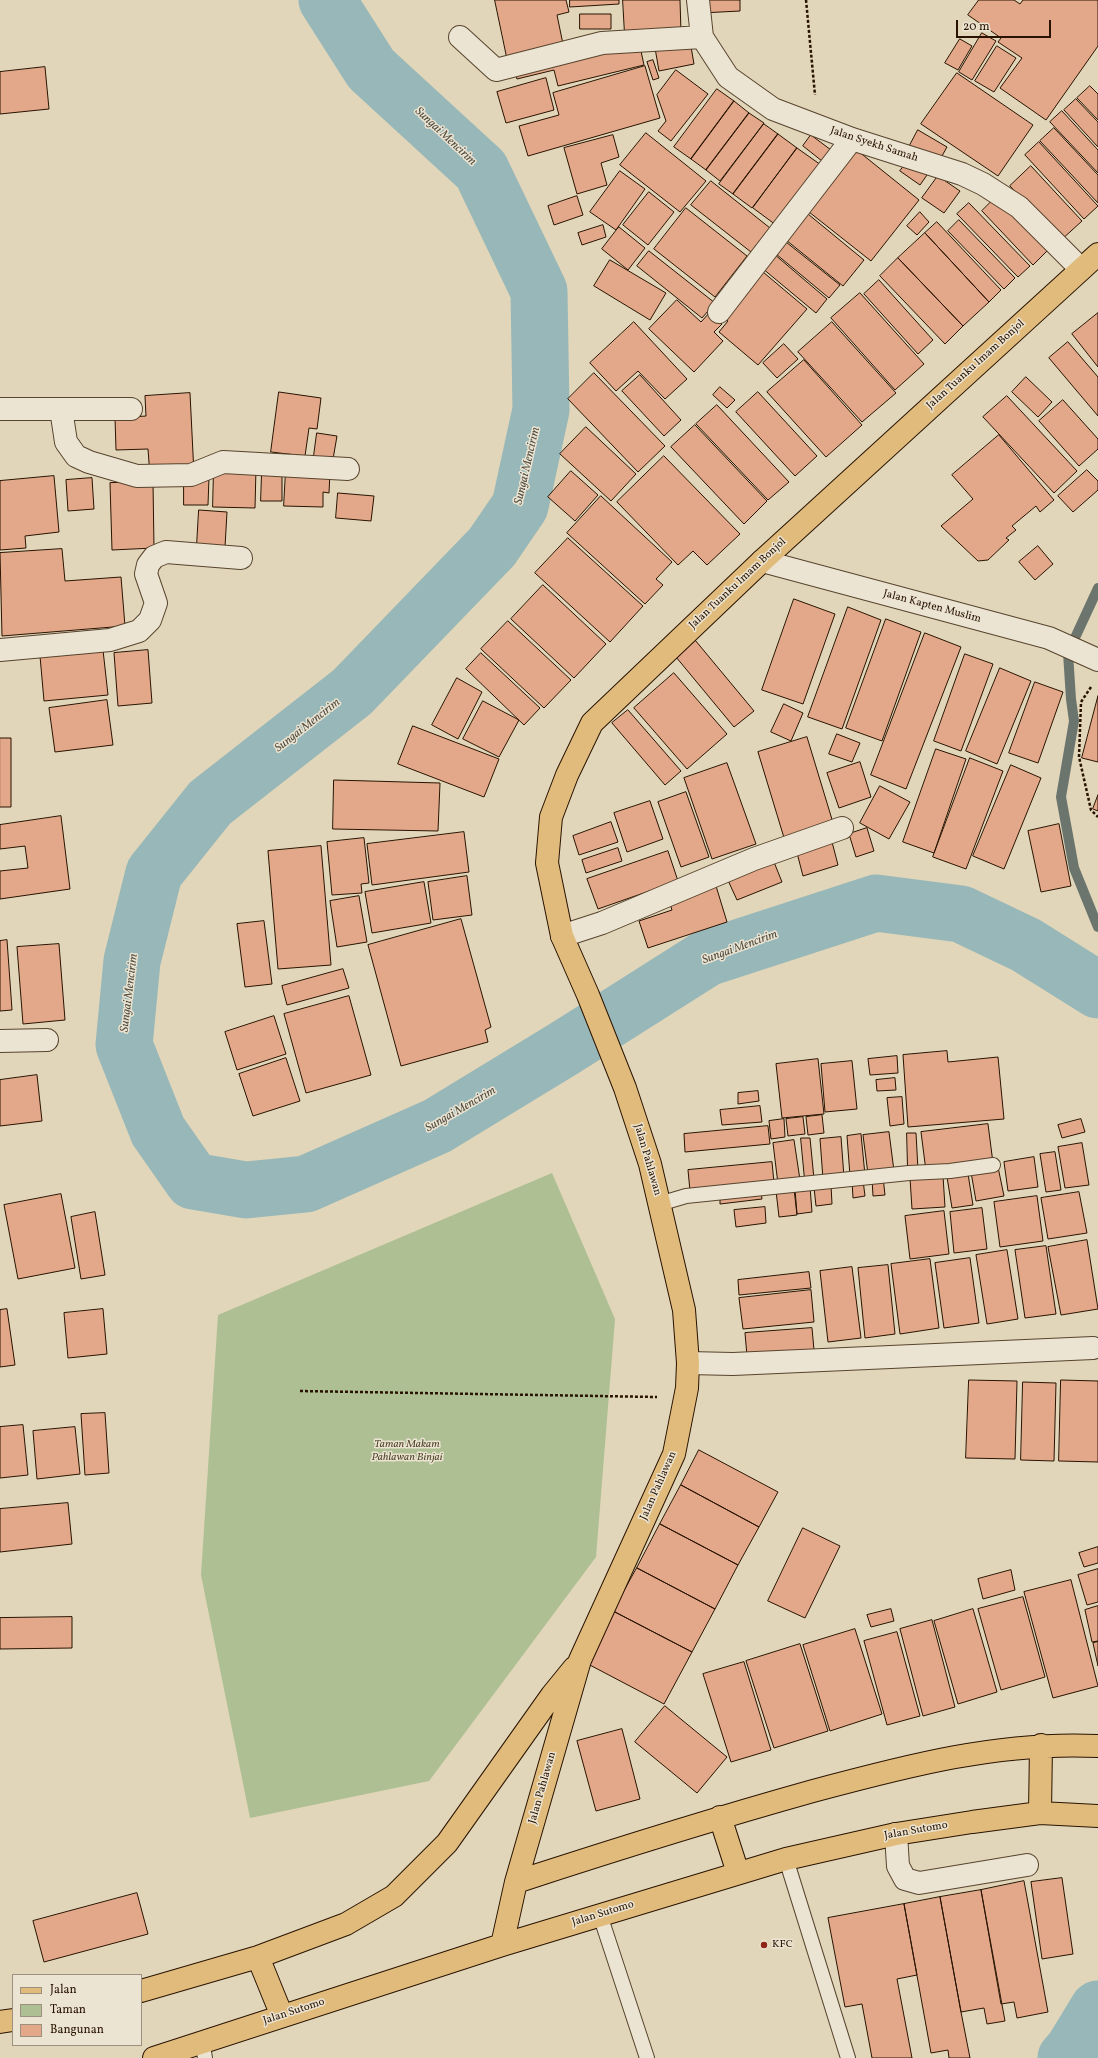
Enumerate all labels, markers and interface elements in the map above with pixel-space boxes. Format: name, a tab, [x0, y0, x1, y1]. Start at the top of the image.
scale bar	[958, 12, 1053, 38]
text: 20 m	[963, 19, 990, 35]
water label: Sungai Mencirim	[411, 105, 479, 169]
street label: Jalan Syekh Samah	[828, 125, 920, 165]
street label: Jalan Tuanku Imam Bonjol	[924, 317, 1028, 413]
water label: Sungai Mencirim	[512, 426, 544, 506]
street label: Jalan Tuanku Imam Bonjol	[687, 536, 789, 632]
street label: Jalan Kapten Muslim	[882, 588, 982, 626]
water label: Sungai Mencirim	[272, 696, 344, 756]
water label: Sungai Mencirim	[700, 928, 780, 968]
water label: Sungai Mencirim	[118, 953, 142, 1033]
water label: Sungai Mencirim	[423, 1084, 499, 1136]
street label: Jalan Pahlawan	[630, 1123, 664, 1197]
park label: Taman Makam Pahlawan Binjai	[372, 1438, 442, 1464]
street label: Jalan Pahlawan	[638, 1449, 680, 1523]
street label: Jalan Pahlawan	[526, 1751, 560, 1825]
street label: Jalan Sutomo	[883, 1819, 949, 1843]
street label: Jalan Sutomo	[570, 1898, 636, 1930]
place label: KFC	[772, 1938, 793, 1952]
marker: KFC	[759, 1940, 769, 1950]
legend	[12, 1974, 142, 2046]
text: Jalan	[50, 1982, 77, 1998]
street label: Jalan Sutomo	[261, 1996, 327, 2028]
text: Taman	[50, 2002, 86, 2018]
text: Bangunan	[50, 2022, 104, 2038]

